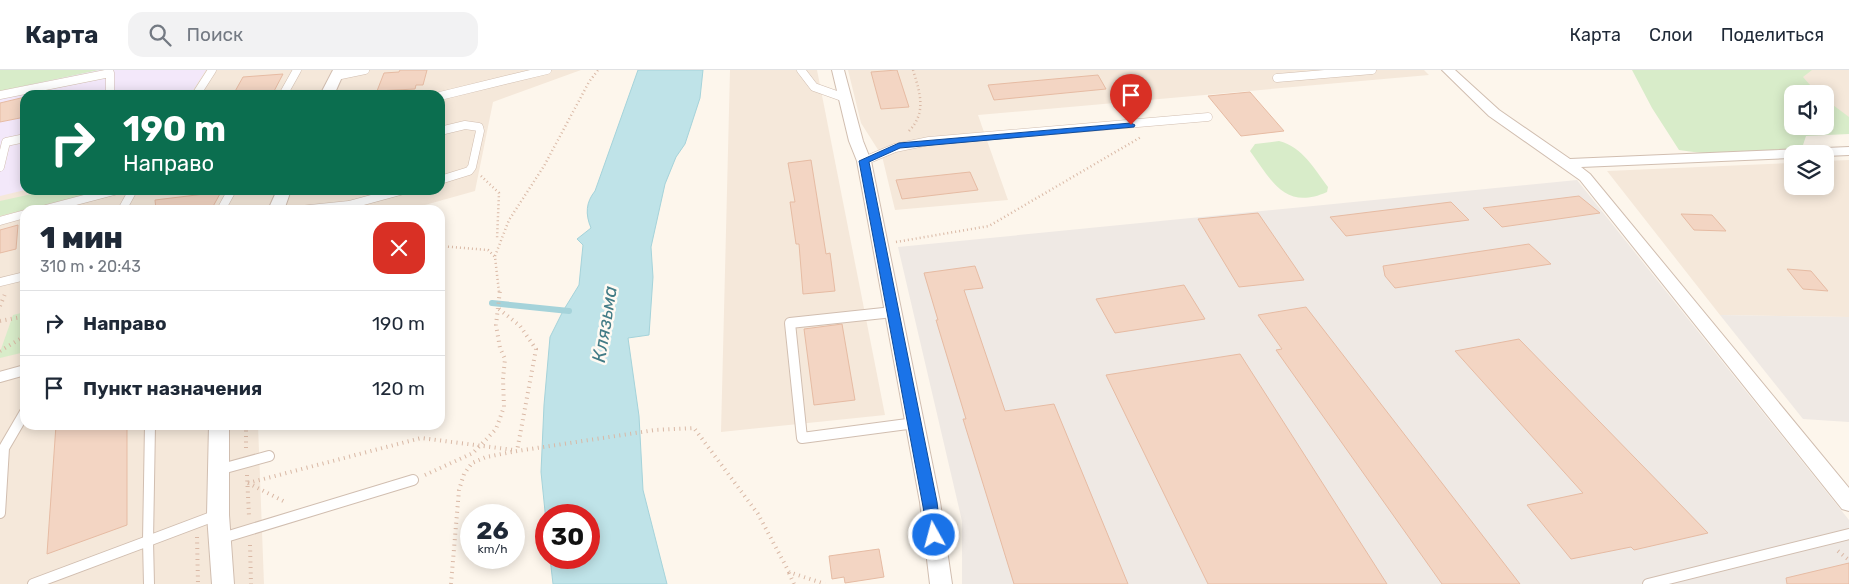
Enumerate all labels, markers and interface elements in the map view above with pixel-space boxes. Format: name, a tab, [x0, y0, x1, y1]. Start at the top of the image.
search box	[128, 12, 478, 57]
text: Карта	[25, 21, 98, 49]
icon: search	[146, 21, 174, 49]
text: Поиск	[186, 23, 243, 46]
text: Карта	[1570, 24, 1621, 46]
text: Слои	[1649, 24, 1693, 46]
text: Поделиться	[1721, 24, 1824, 46]
pin	[1110, 74, 1152, 125]
icon: arrive	[1117, 81, 1145, 109]
map controls	[1784, 85, 1834, 195]
button: sound	[1784, 85, 1834, 135]
text: 190 m	[123, 108, 226, 150]
icon: right	[40, 110, 105, 175]
button: layers	[1784, 145, 1834, 195]
text: Направо	[123, 150, 214, 177]
text: 1 мин	[40, 220, 123, 256]
button: close	[373, 222, 425, 274]
text: 310 m · 20:43	[40, 257, 141, 276]
water label: Клязьма	[587, 284, 622, 364]
icon: right	[40, 309, 68, 337]
text: Направо	[83, 312, 167, 335]
text: 190 m	[372, 312, 425, 335]
icon: arrive	[40, 374, 68, 402]
text: Пункт назначения	[83, 377, 262, 400]
text: 120 m	[372, 377, 425, 400]
speed limit sign: 30	[535, 504, 600, 569]
position arrow	[907, 508, 959, 560]
text: 26	[476, 516, 509, 545]
text: km/h	[478, 542, 507, 556]

